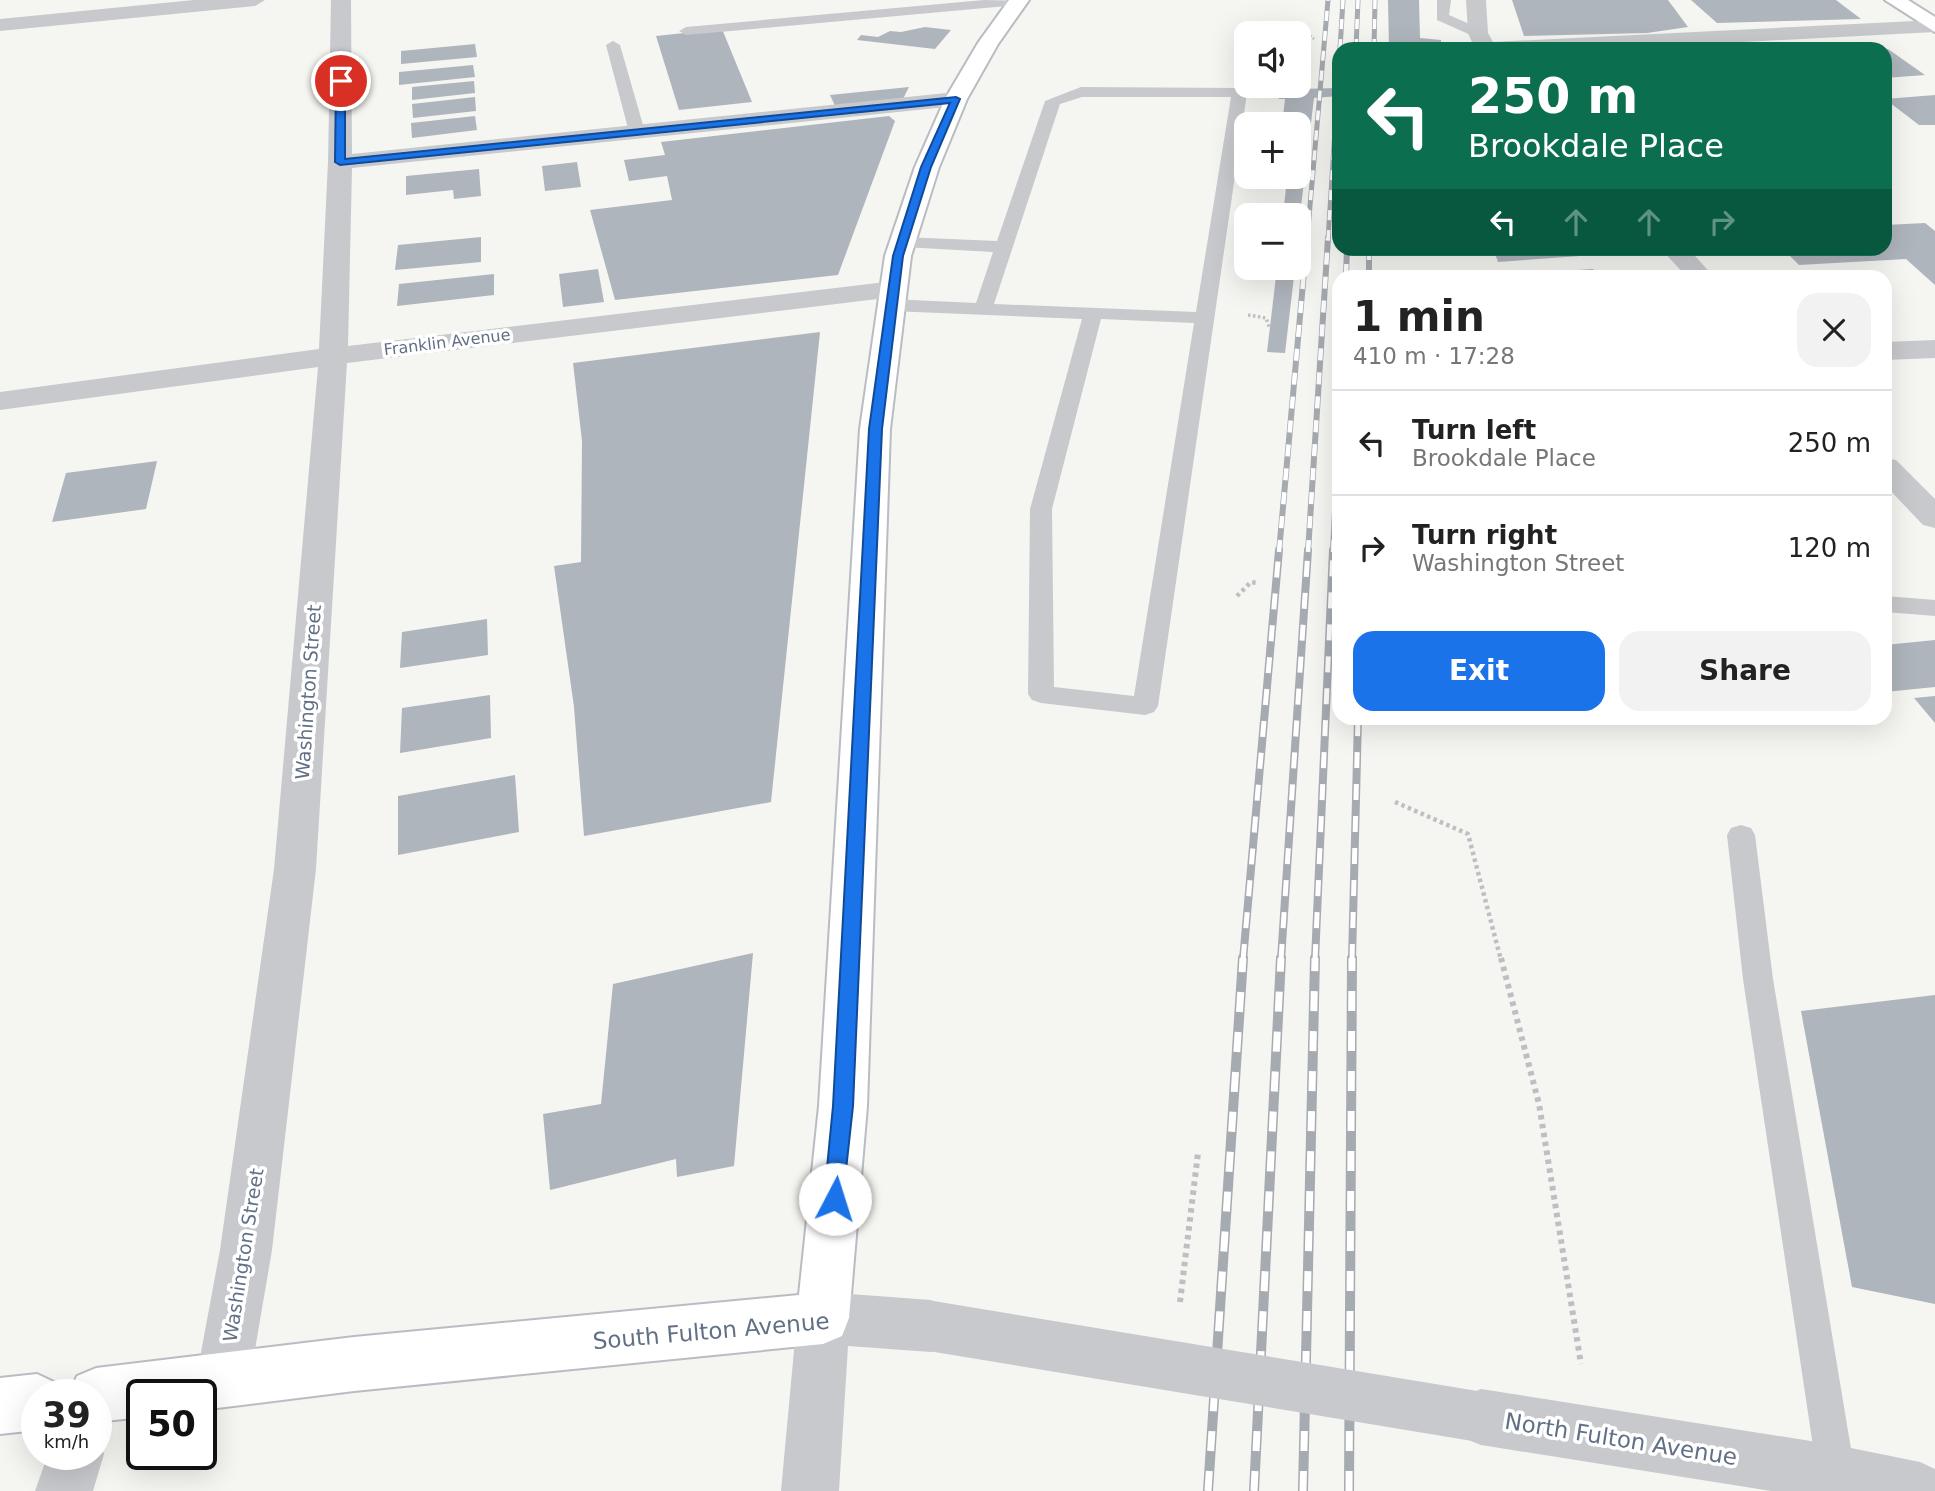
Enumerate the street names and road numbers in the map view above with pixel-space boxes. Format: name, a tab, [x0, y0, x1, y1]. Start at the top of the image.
street label: Franklin Avenue	[383, 325, 511, 359]
street label: Washington Street	[291, 604, 325, 780]
street label: Washington Street	[218, 1167, 268, 1343]
street label: South Fulton Avenue	[592, 1308, 830, 1354]
street label: North Fulton Avenue	[1503, 1408, 1739, 1470]

